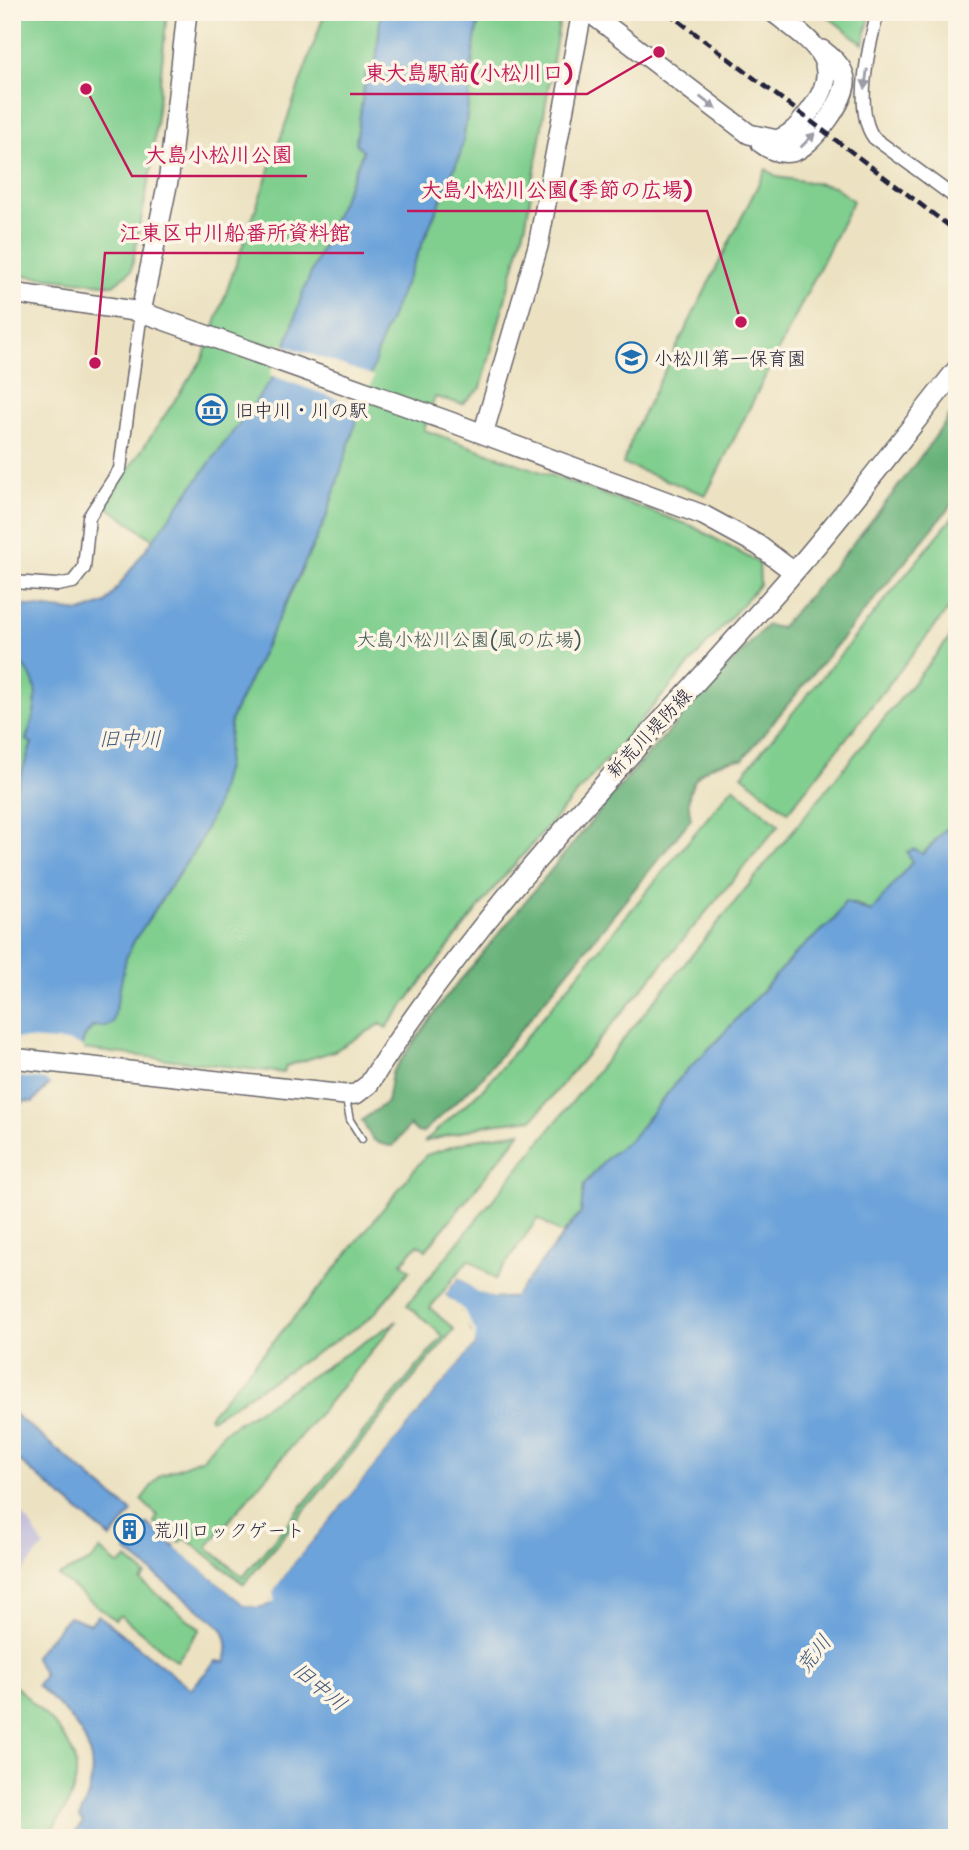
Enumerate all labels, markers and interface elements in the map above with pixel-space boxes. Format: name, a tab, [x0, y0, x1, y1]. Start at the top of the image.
callout: 東大島駅前(小松川口)	[350, 52, 587, 94]
text: 東大島駅前(小松川口)	[364, 59, 574, 87]
one-way arrow	[861, 69, 872, 91]
one-way arrow	[699, 96, 717, 110]
one-way arrow	[799, 132, 816, 149]
callout: 大島小松川公園	[132, 134, 307, 176]
text: 大島小松川公園	[146, 141, 293, 169]
callout: 大島小松川公園(季節の広場)	[407, 169, 707, 211]
text: 大島小松川公園(季節の広場)	[421, 176, 693, 204]
callout: 江東区中川船番所資料館	[105, 211, 364, 253]
text: 江東区中川船番所資料館	[120, 219, 351, 247]
school or university icon: 小松川第一保育園	[614, 341, 648, 375]
place label: 小松川第一保育園	[654, 346, 806, 371]
museum icon: 旧中川・川の駅	[195, 393, 229, 427]
place label: 旧中川・川の駅	[235, 398, 368, 423]
park label: 大島小松川公園(風の広場)	[356, 627, 582, 652]
street label: 新荒川堤防線	[601, 683, 697, 783]
water label: 旧中川	[99, 725, 162, 753]
building icon: 荒川ロックゲート	[113, 1513, 147, 1547]
place label: 荒川ロックゲート	[153, 1518, 305, 1543]
water label: 荒川	[790, 1629, 838, 1679]
water label: 旧中川	[287, 1656, 353, 1718]

